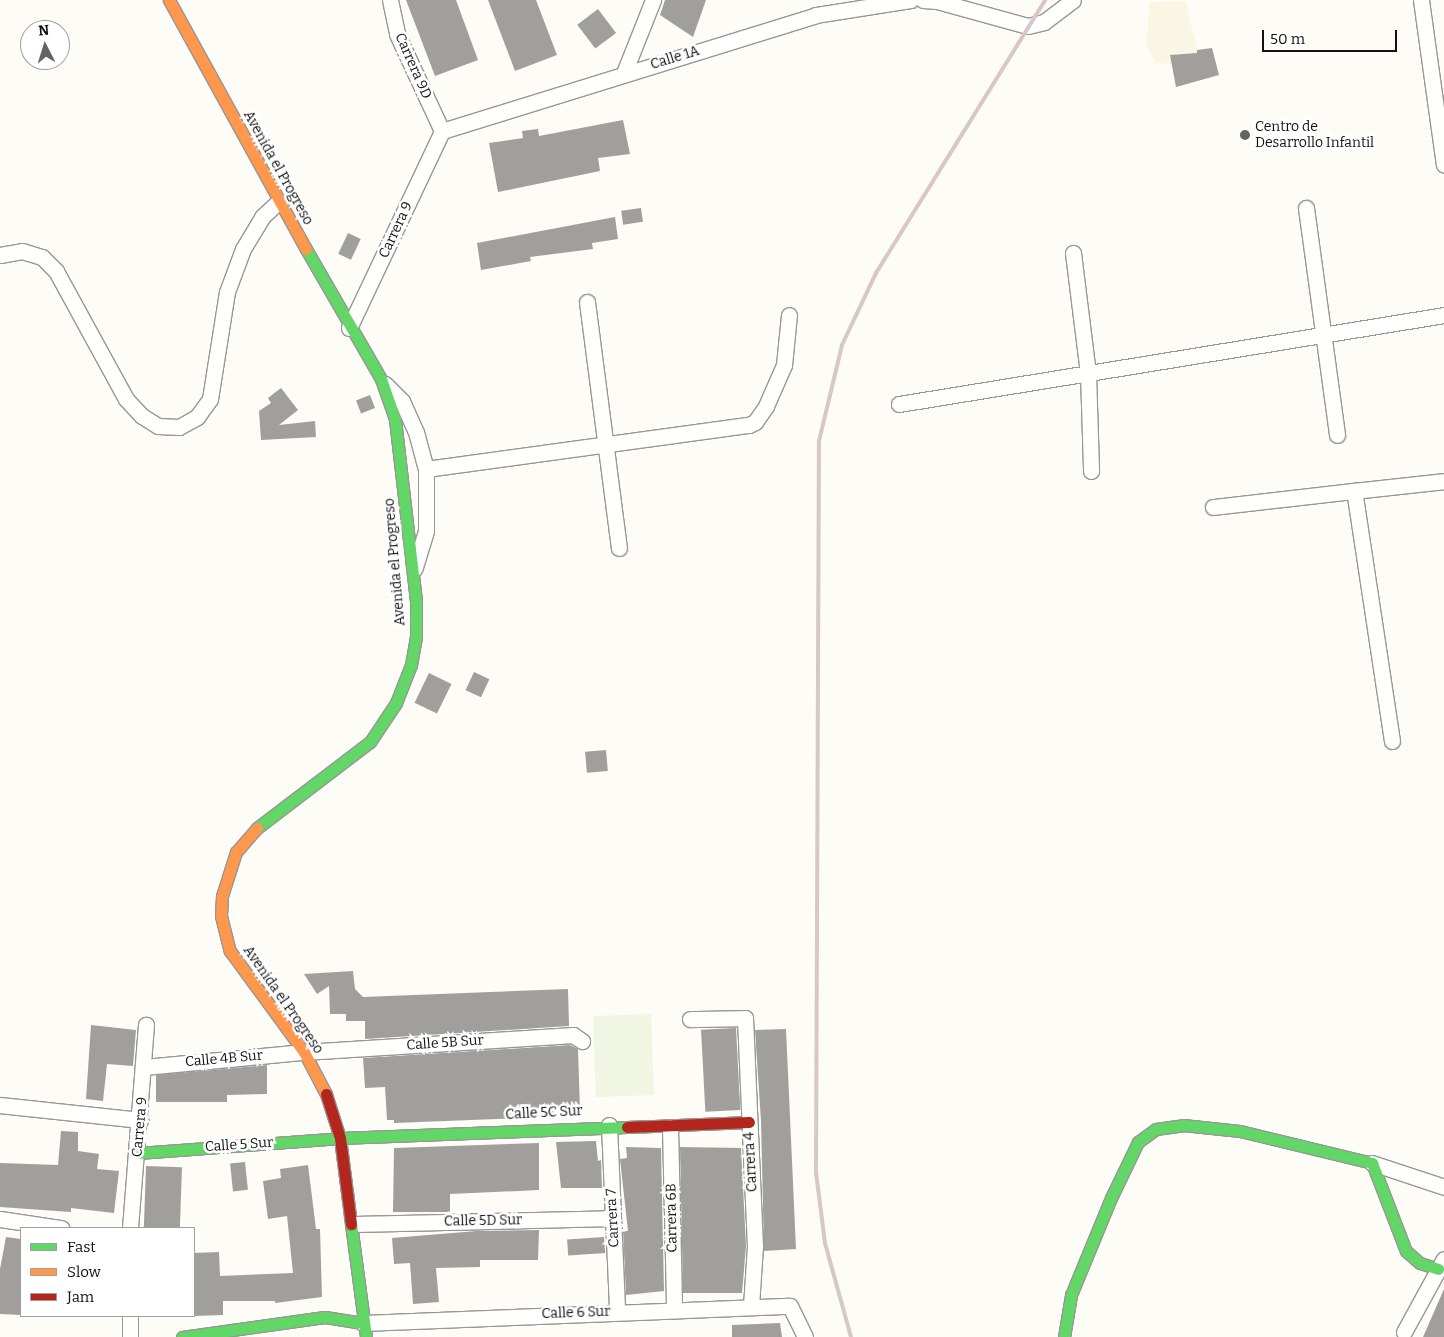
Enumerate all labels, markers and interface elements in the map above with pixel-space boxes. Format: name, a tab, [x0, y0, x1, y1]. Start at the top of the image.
north arrow	[20, 20, 70, 70]
scale bar	[1264, 20, 1399, 52]
text: N	[38, 22, 50, 39]
street label: Carrera 9D	[391, 30, 435, 102]
text: 50 m	[1270, 30, 1305, 48]
street label: Calle 1A	[648, 43, 702, 73]
street label: Avenida el Progreso	[240, 108, 316, 228]
place label: Centro de Desarrollo Infantil	[1255, 119, 1374, 152]
marker: Centro de Desarrollo Infantil	[1239, 129, 1251, 141]
street label: Carrera 9	[376, 199, 416, 261]
street label: Avenida el Progreso	[381, 497, 409, 627]
street label: Avenida el Progreso	[239, 943, 327, 1057]
street label: Calle 5B Sur	[406, 1032, 484, 1054]
street label: Calle 4B Sur	[184, 1047, 264, 1071]
street label: Carrera 9	[129, 1096, 151, 1158]
street label: Calle 5C Sur	[505, 1103, 583, 1123]
street label: Carrera 4	[741, 1131, 761, 1193]
street label: Calle 5 Sur	[204, 1134, 274, 1156]
street label: Carrera 6B	[663, 1183, 681, 1253]
street label: Carrera 7	[603, 1188, 623, 1248]
street label: Calle 5D Sur	[444, 1212, 522, 1230]
legend	[20, 1227, 195, 1317]
text: Fast	[67, 1238, 96, 1256]
text: Slow	[67, 1263, 101, 1281]
text: Jam	[67, 1288, 94, 1306]
street label: Calle 6 Sur	[541, 1303, 611, 1323]

